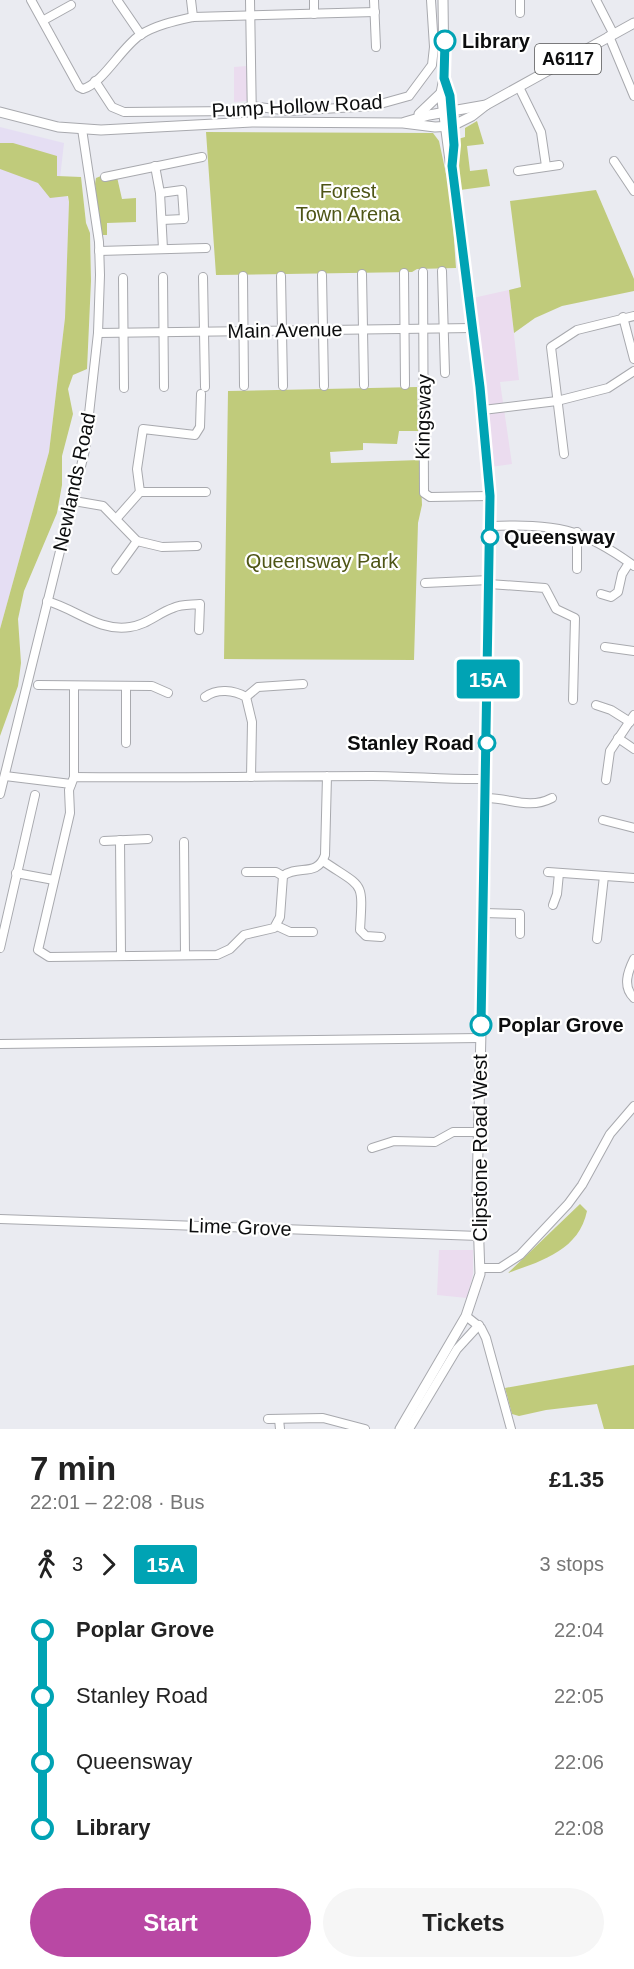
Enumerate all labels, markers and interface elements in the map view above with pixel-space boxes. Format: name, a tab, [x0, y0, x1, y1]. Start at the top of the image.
marker: Library	[434, 30, 456, 52]
place label: Library	[462, 30, 531, 52]
road number: A6117	[535, 44, 601, 74]
street label: Pump Hollow Road	[211, 91, 383, 121]
park label: Forest Town Arena	[296, 180, 401, 225]
street label: Main Avenue	[227, 318, 343, 342]
street label: Kingsway	[411, 374, 435, 460]
street label: Newlands Road	[49, 411, 99, 553]
place label: Queensway	[504, 526, 616, 548]
marker: Queensway	[481, 528, 499, 546]
park label: Queensway Park	[246, 550, 399, 572]
line badge: 15A	[454, 660, 522, 698]
text: 15A	[469, 668, 507, 691]
place label: Stanley Road	[347, 732, 474, 754]
marker: Stanley Road	[478, 734, 496, 752]
marker: Poplar Grove	[470, 1014, 492, 1036]
place label: Poplar Grove	[498, 1014, 624, 1036]
street label: Clipstone Road West	[469, 1054, 491, 1242]
street label: Lime Grove	[188, 1214, 292, 1240]
text: 7 min	[30, 1450, 116, 1487]
text: £1.35	[549, 1467, 604, 1492]
text: 22:01 – 22:08 · Bus	[30, 1491, 205, 1513]
icon: walk	[30, 1548, 63, 1581]
icon: forward	[92, 1548, 125, 1581]
text: 3	[72, 1553, 83, 1575]
text: 15A	[146, 1553, 185, 1576]
text: 3 stops	[540, 1553, 604, 1575]
text: Poplar Grove	[76, 1617, 214, 1642]
text: 22:04	[554, 1619, 604, 1641]
text: Stanley Road	[76, 1683, 208, 1708]
text: 22:05	[554, 1685, 604, 1707]
text: Queensway	[76, 1749, 192, 1774]
text: 22:06	[554, 1751, 604, 1773]
text: Library	[76, 1815, 151, 1840]
text: 22:08	[554, 1817, 604, 1839]
button: Start	[30, 1888, 311, 1957]
button: Tickets	[323, 1888, 604, 1957]

